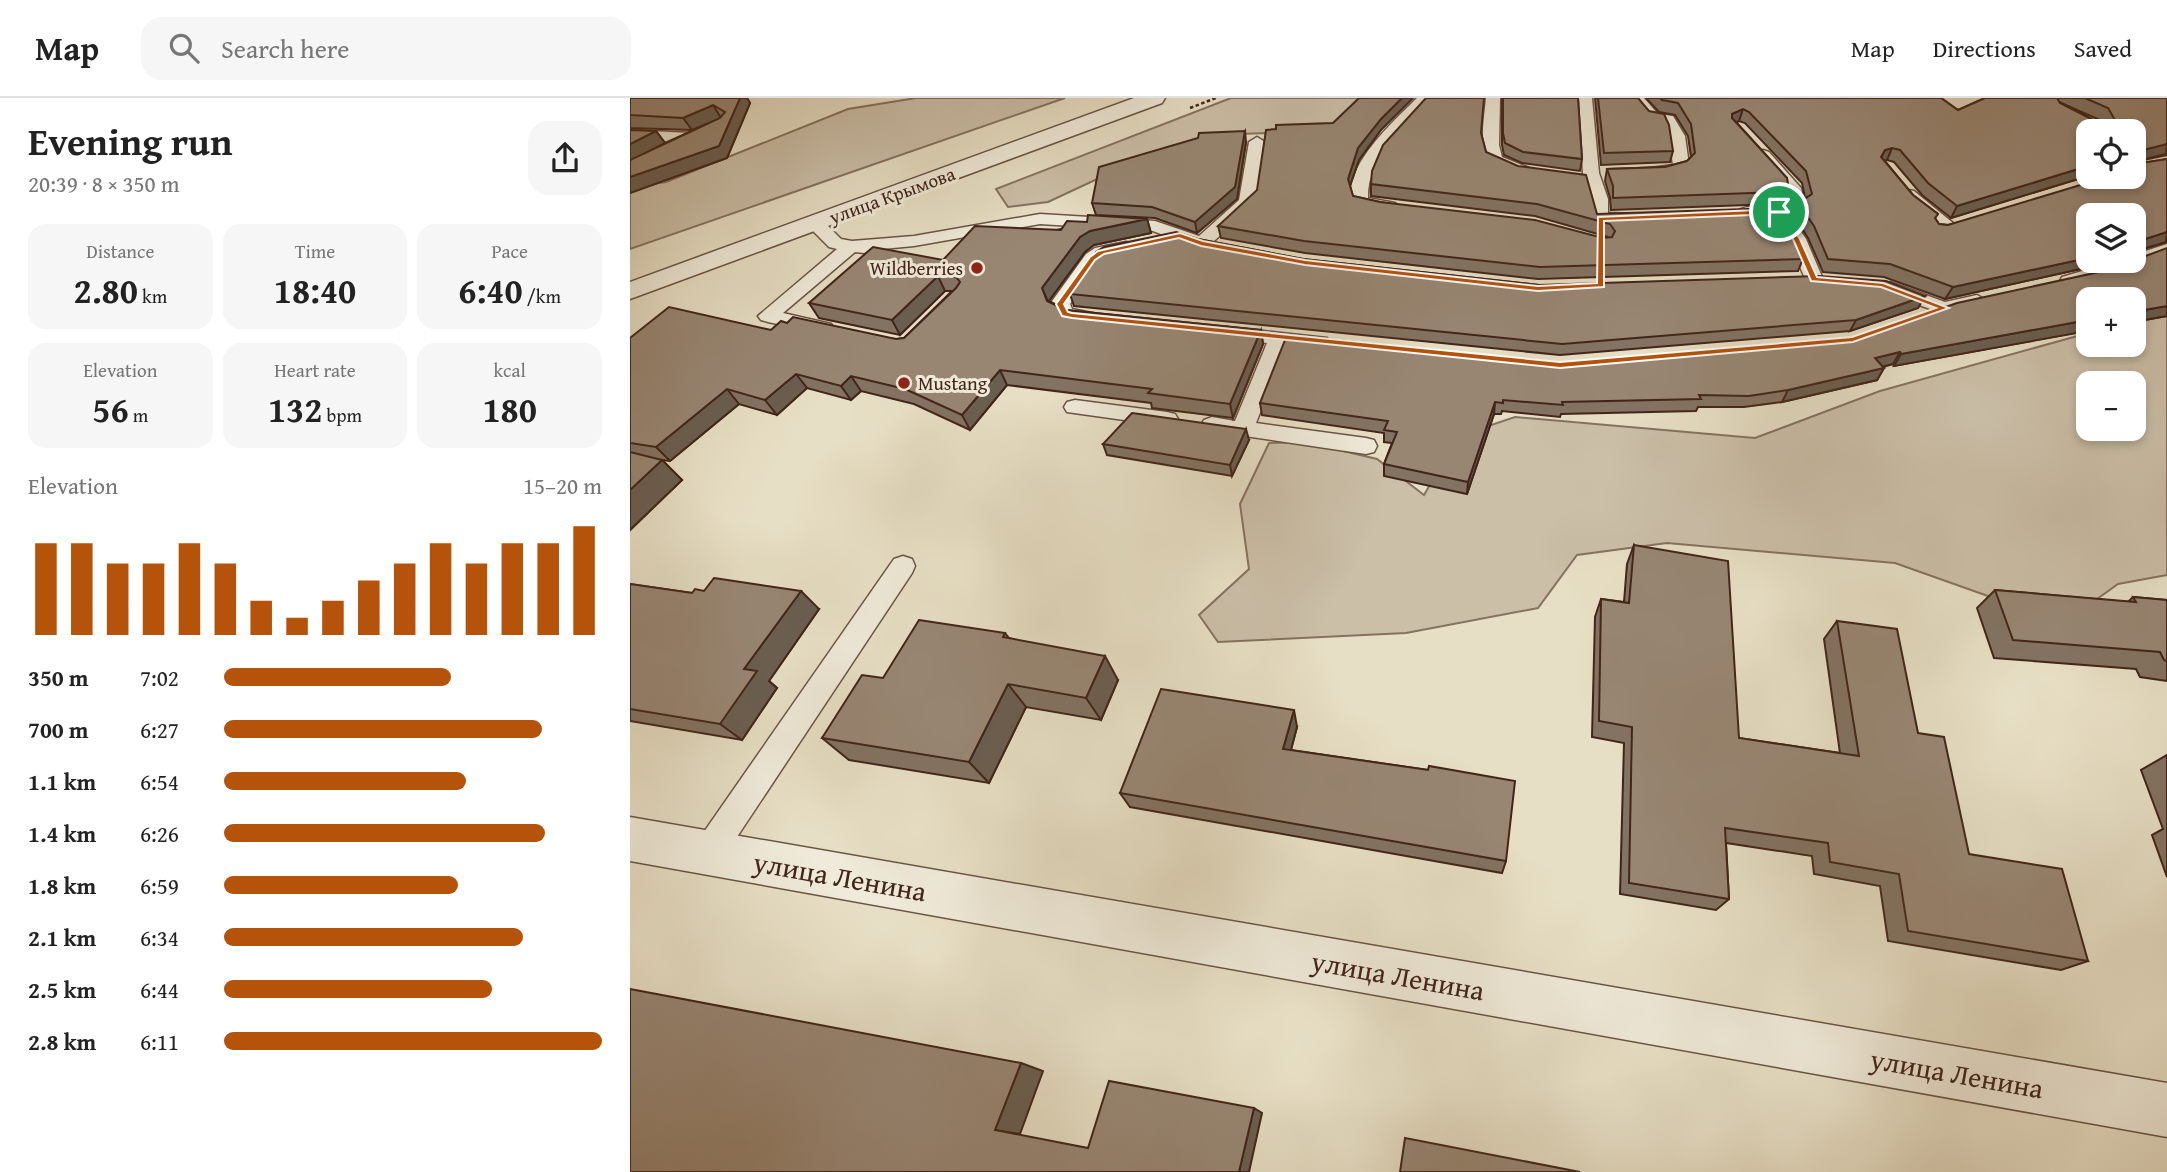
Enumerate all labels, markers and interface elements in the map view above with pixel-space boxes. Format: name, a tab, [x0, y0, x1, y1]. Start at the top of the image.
search box	[141, 17, 631, 80]
text: Map	[35, 24, 99, 72]
icon: search	[165, 29, 203, 67]
text: Search here	[221, 29, 349, 68]
text: Map	[1851, 31, 1895, 66]
text: Directions	[1933, 31, 2036, 66]
text: Saved	[2074, 31, 2132, 66]
text: Evening run	[28, 113, 232, 169]
map controls	[2076, 119, 2146, 441]
button: locate	[2076, 119, 2146, 189]
button: share	[528, 121, 602, 195]
street label: улица Крымова	[824, 159, 959, 231]
text: 20:39 · 8 × 350 m	[28, 167, 180, 200]
pin	[1749, 182, 1809, 242]
icon: arrive	[1760, 193, 1798, 231]
button: layers	[2076, 203, 2146, 273]
text: Distance	[86, 237, 154, 265]
text: Time	[295, 237, 335, 265]
text: Pace	[491, 237, 528, 265]
place label: Wildberries	[870, 254, 963, 282]
marker: Wildberries	[969, 260, 985, 276]
text: 2.80	[74, 265, 138, 316]
text: 18:40	[274, 265, 356, 316]
text: 6:40	[458, 265, 523, 316]
text: km	[138, 282, 167, 310]
text: /km	[523, 282, 561, 310]
button: +	[2076, 287, 2146, 357]
text: Elevation	[83, 356, 158, 384]
text: Heart rate	[274, 356, 356, 384]
text: kcal	[493, 356, 526, 384]
place label: Mustang	[918, 369, 988, 397]
button: −	[2076, 371, 2146, 441]
marker: Mustang	[896, 375, 912, 391]
text: 56	[92, 384, 129, 435]
text: 132	[268, 384, 322, 435]
text: 180	[482, 384, 537, 435]
text: m	[129, 401, 148, 429]
text: bpm	[322, 401, 362, 429]
text: Elevation	[28, 469, 118, 502]
text: 15–20 m	[523, 469, 602, 502]
text: 350 m	[28, 661, 89, 694]
text: 7:02	[140, 661, 179, 694]
text: 700 m	[28, 713, 89, 746]
text: 6:27	[140, 713, 179, 746]
text: 1.1 km	[28, 765, 96, 798]
text: 6:54	[140, 765, 179, 798]
text: 1.4 km	[28, 817, 96, 850]
text: 6:26	[140, 817, 179, 850]
street label: улица Ленина	[749, 840, 930, 912]
text: 1.8 km	[28, 869, 96, 902]
text: 6:59	[140, 869, 179, 902]
text: 2.1 km	[28, 921, 96, 954]
text: 6:34	[140, 921, 179, 954]
street label: улица Ленина	[1307, 939, 1488, 1011]
text: 2.5 km	[28, 973, 96, 1006]
text: 6:44	[140, 973, 179, 1006]
text: 2.8 km	[28, 1025, 96, 1058]
text: 6:11	[140, 1025, 179, 1058]
street label: улица Ленина	[1866, 1037, 2047, 1109]

